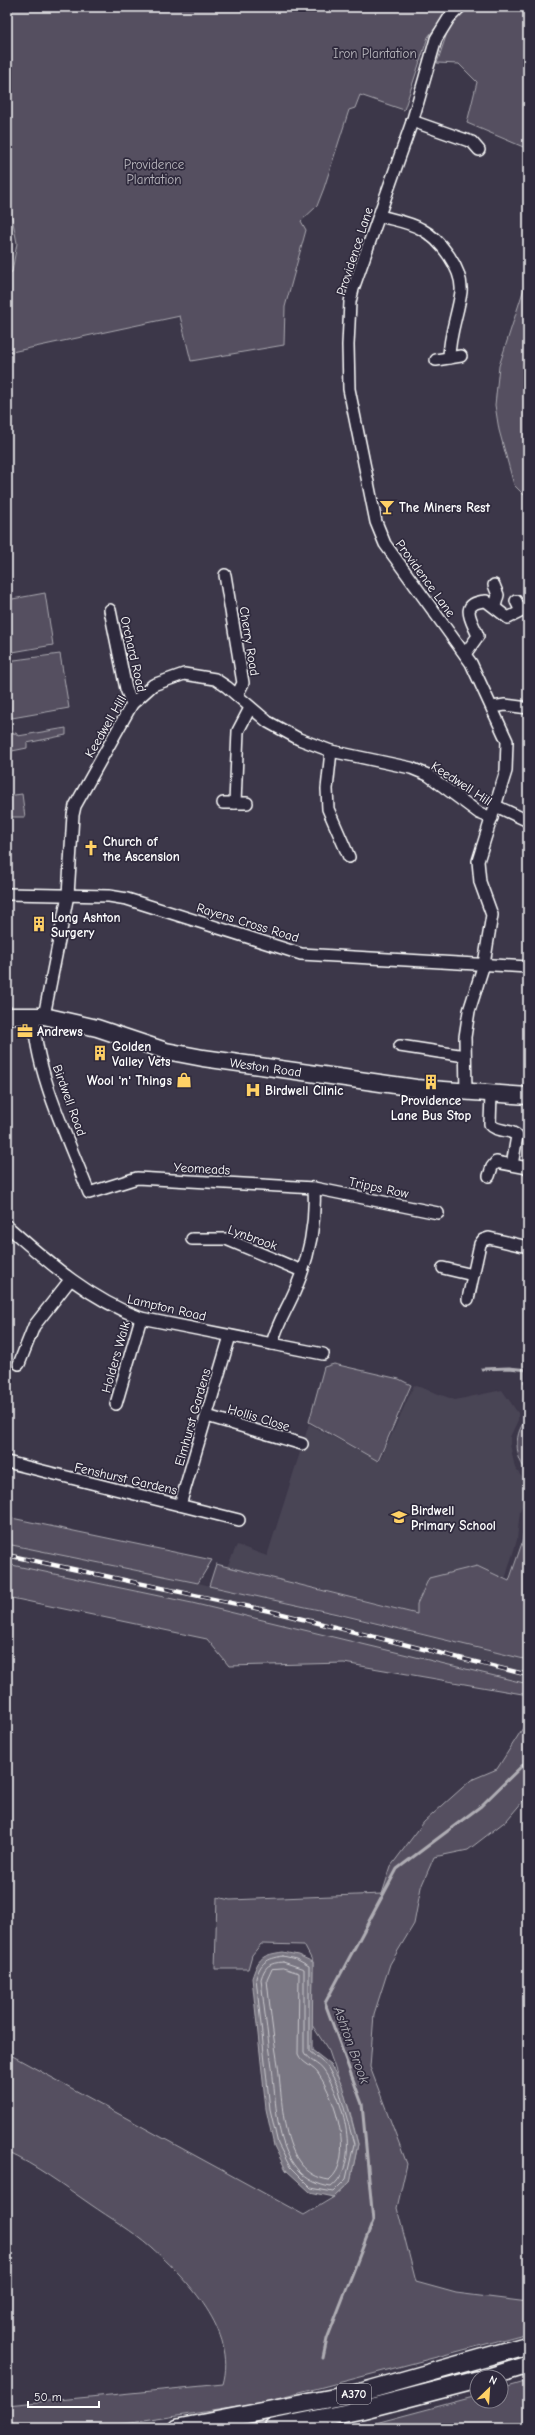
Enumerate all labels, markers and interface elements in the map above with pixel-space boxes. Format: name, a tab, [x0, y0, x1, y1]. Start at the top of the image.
park label: Iron Plantation	[333, 46, 417, 61]
park label: Providence Plantation	[124, 157, 185, 187]
street label: Providence Lane	[333, 205, 376, 297]
bar icon: The Miners Rest	[378, 498, 396, 516]
place label: The Miners Rest	[399, 500, 491, 515]
street label: Providence Lane	[393, 537, 459, 620]
street label: Cherry Road	[237, 605, 262, 677]
street label: Orchard Road	[118, 615, 149, 693]
street label: Keedwell Hill	[82, 692, 129, 760]
street label: Keedwell Hill	[429, 758, 495, 809]
place label: Church of the Ascension	[102, 834, 180, 864]
church icon: Church of the Ascension	[82, 839, 100, 857]
street label: Rayens Cross Road	[195, 900, 301, 945]
place label: Long Ashton Surgery	[51, 910, 121, 940]
building icon: Long Ashton Surgery	[30, 915, 48, 933]
office icon: Andrews	[16, 1022, 34, 1040]
place label: Andrews	[37, 1024, 83, 1039]
place label: Golden Valley Vets	[112, 1039, 171, 1069]
building icon: Golden Valley Vets	[91, 1044, 109, 1062]
street label: Weston Road	[229, 1055, 302, 1080]
street label: Birdwell Road	[50, 1062, 89, 1138]
shop icon: Wool 'n' Things	[175, 1071, 193, 1089]
place label: Wool 'n' Things	[87, 1073, 172, 1088]
building icon: Providence Lane Bus Stop	[422, 1073, 440, 1091]
hospital icon: Birdwell Clinic	[244, 1081, 262, 1099]
place label: Birdwell Clinic	[265, 1083, 343, 1098]
place label: Providence Lane Bus Stop	[391, 1093, 472, 1123]
street label: Yeomeads	[173, 1160, 231, 1177]
street label: Tripps Row	[348, 1174, 410, 1201]
street label: Lynbrook	[226, 1222, 280, 1254]
street label: Lampton Road	[126, 1291, 208, 1324]
street label: Holders Walk	[98, 1319, 133, 1395]
street label: Elmhurst Gardens	[171, 1367, 214, 1467]
street label: Hollis Close	[226, 1401, 292, 1434]
street label: Fenshurst Gardens	[73, 1459, 179, 1498]
place label: Birdwell Primary School	[411, 1503, 496, 1533]
school or university icon: Birdwell Primary School	[390, 1508, 408, 1526]
water label: Ashton Brook	[329, 2003, 373, 2086]
north arrow	[469, 2369, 509, 2409]
text: N	[487, 2373, 499, 2388]
scale bar	[28, 2383, 99, 2409]
road number: A370	[337, 2384, 371, 2404]
text: 50 m	[34, 2390, 62, 2404]

